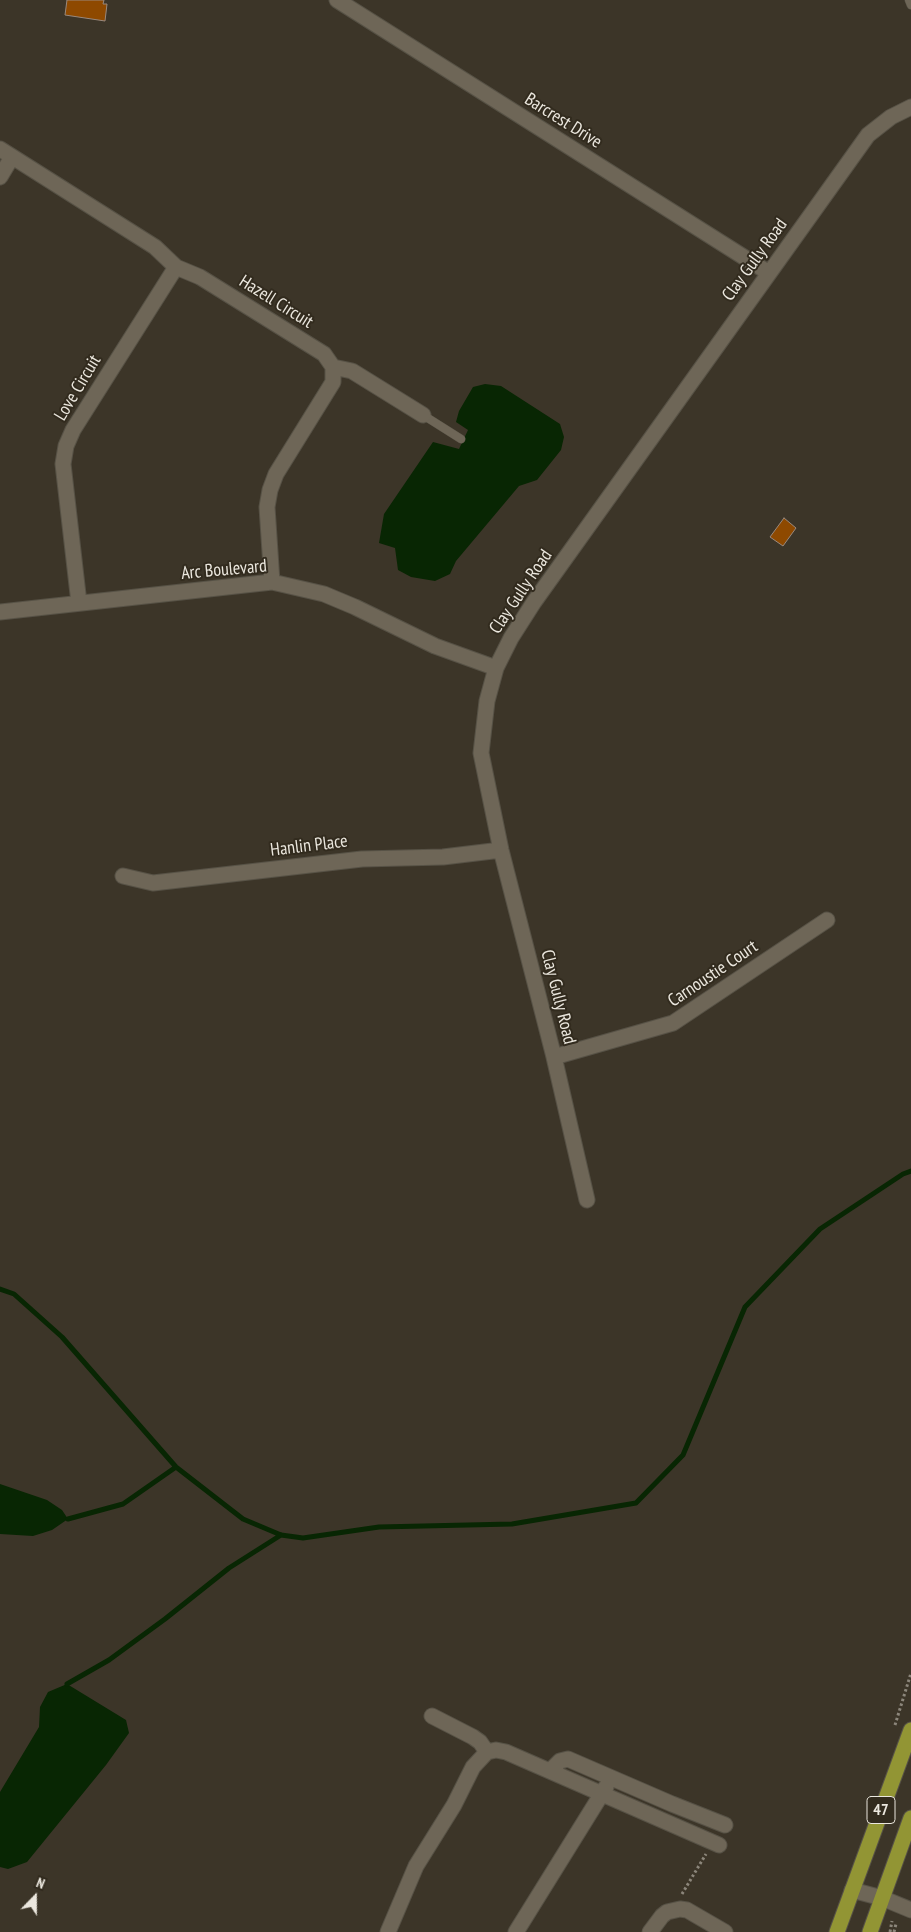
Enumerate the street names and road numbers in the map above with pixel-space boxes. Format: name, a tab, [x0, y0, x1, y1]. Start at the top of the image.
street label: Barcrest Drive	[520, 89, 606, 153]
street label: Clay Gully Road	[718, 215, 792, 305]
street label: Hazell Circuit	[235, 271, 317, 333]
street label: Love Circuit	[50, 351, 106, 425]
street label: Clay Gully Road	[485, 546, 557, 638]
street label: Arc Boulevard	[180, 555, 268, 585]
street label: Hanlin Place	[269, 831, 349, 861]
street label: Carnoustie Court	[664, 936, 762, 1012]
street label: Clay Gully Road	[536, 948, 580, 1046]
road number: 47	[867, 1796, 895, 1824]

